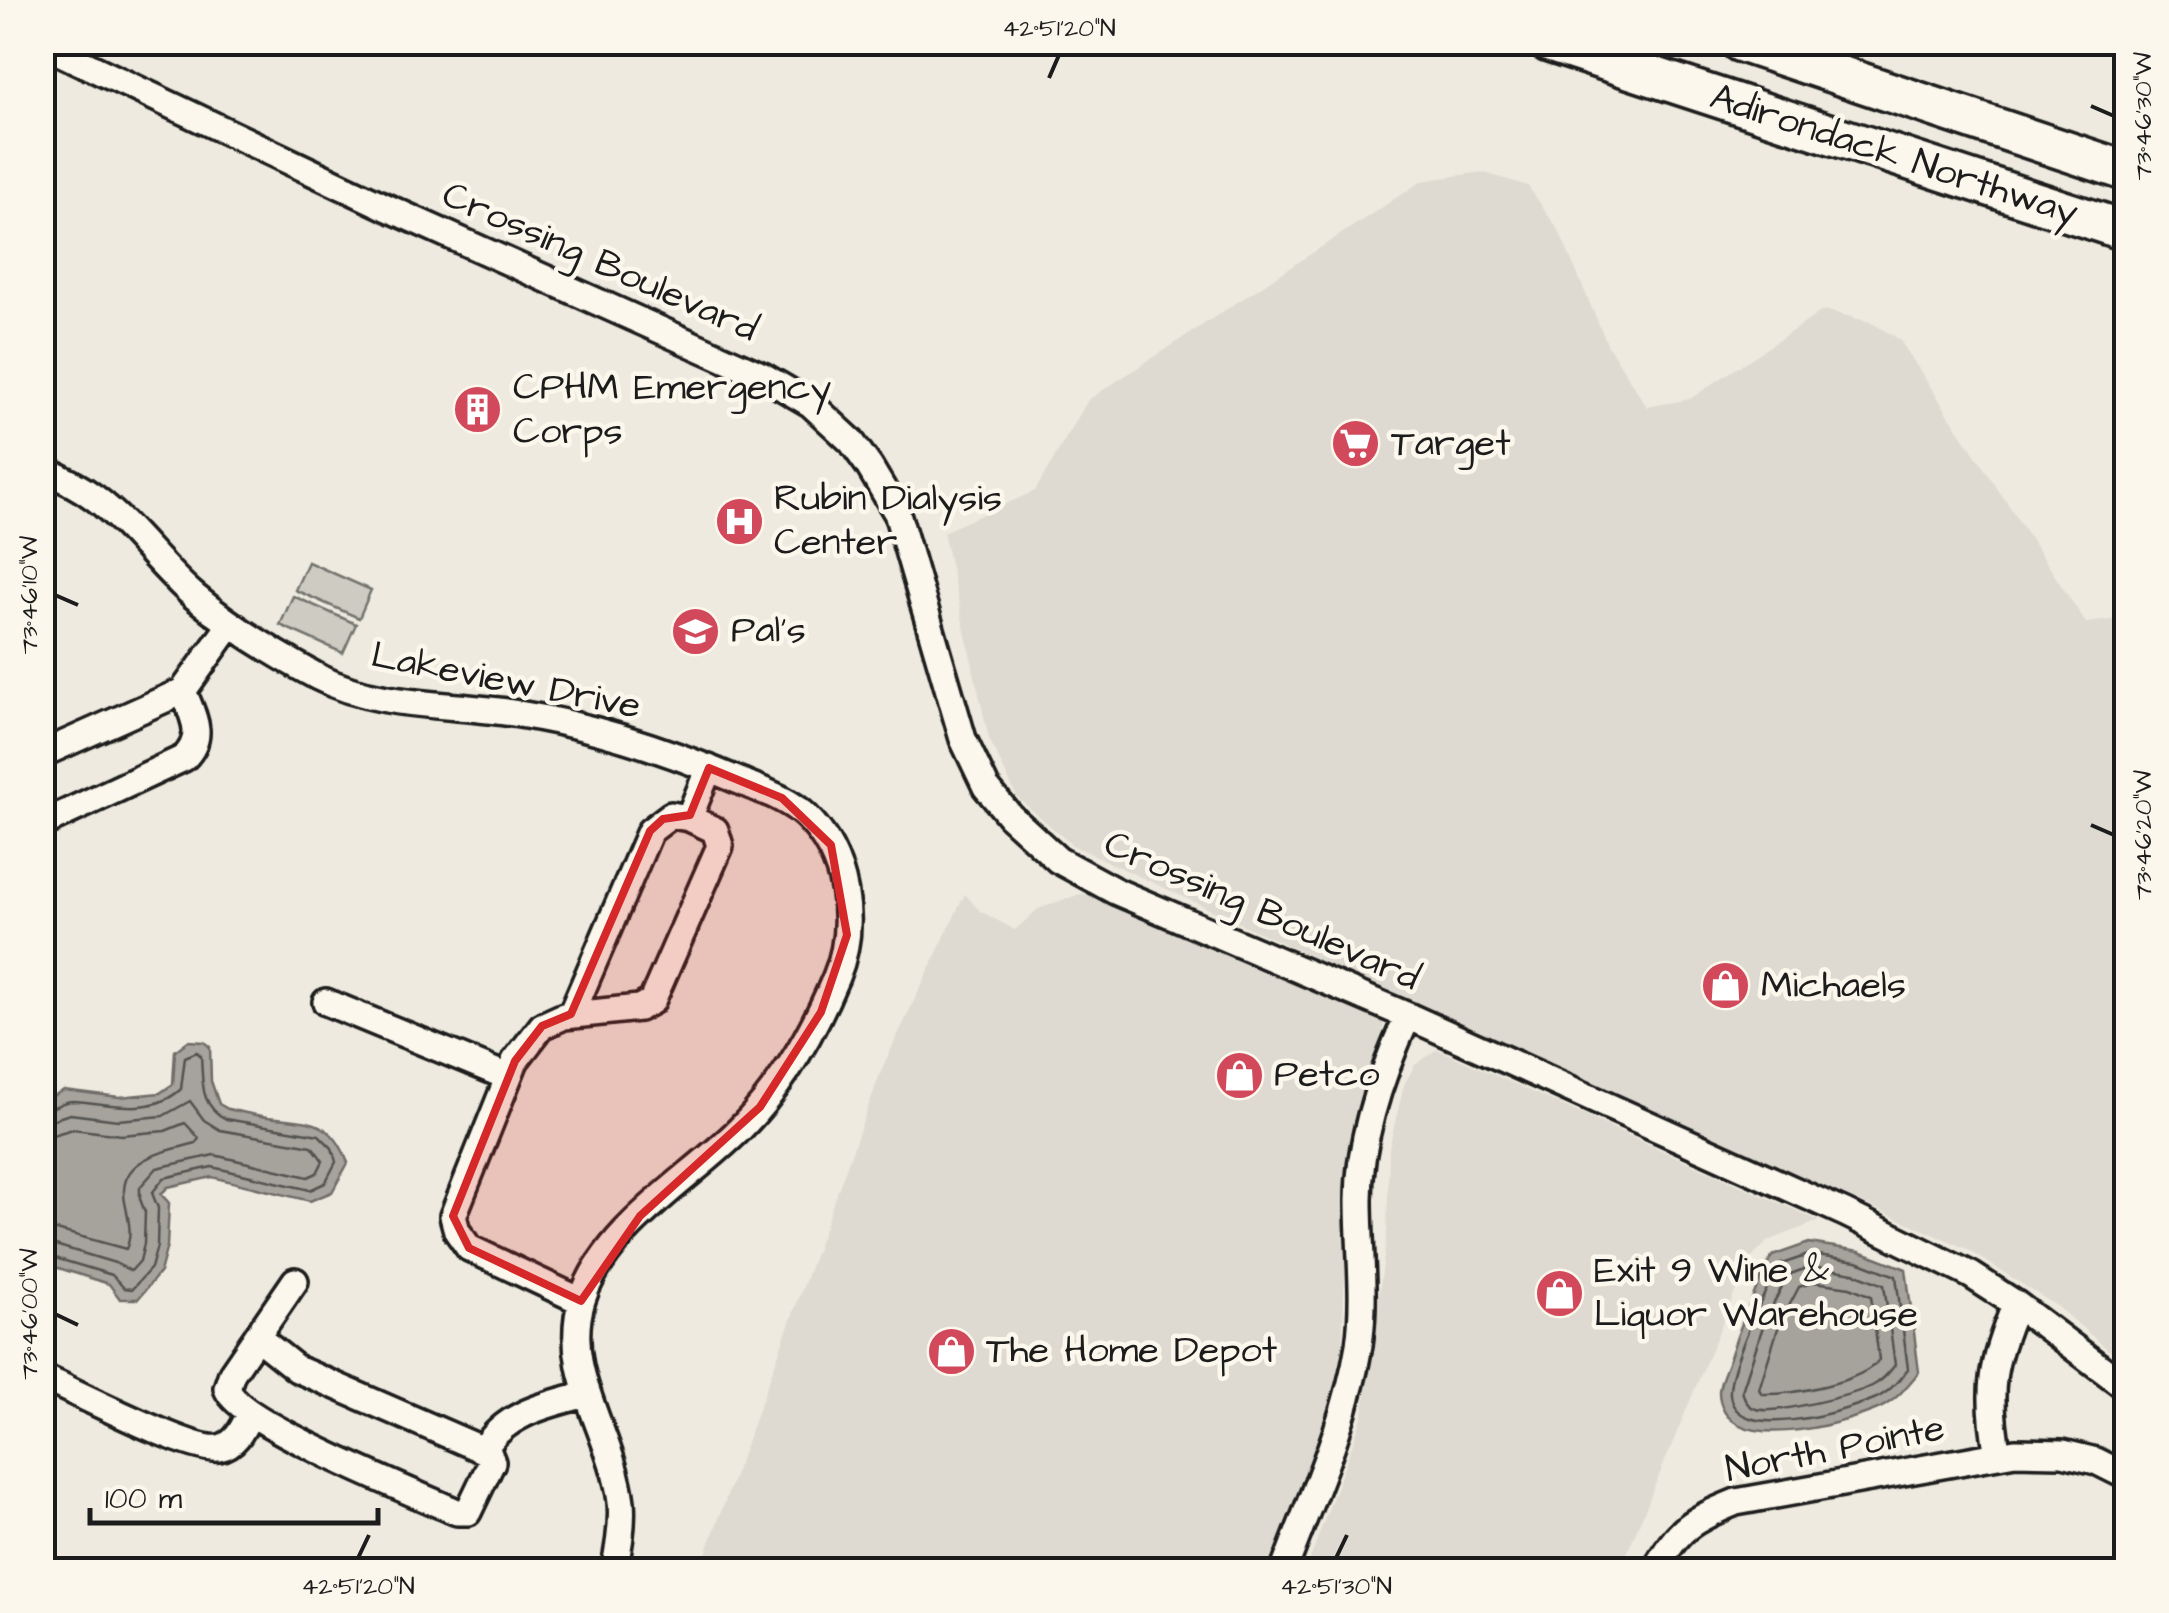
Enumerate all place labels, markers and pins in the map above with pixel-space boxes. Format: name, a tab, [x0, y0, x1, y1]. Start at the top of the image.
place label: CPHM Emergency Corps	[513, 362, 832, 458]
building icon: CPHM Emergency Corps	[452, 384, 504, 436]
supermarket icon: Target	[1330, 418, 1382, 470]
place label: Target	[1391, 418, 1511, 470]
place label: Rubin Dialysis Center	[774, 473, 1002, 569]
hospital icon: Rubin Dialysis Center	[713, 495, 765, 547]
school or university icon: Pal's	[670, 605, 722, 657]
place label: Pal's	[731, 605, 806, 657]
shop icon: Michaels	[1700, 960, 1752, 1012]
place label: Michaels	[1761, 960, 1906, 1012]
shop icon: Petco	[1213, 1049, 1265, 1101]
place label: Petco	[1274, 1049, 1380, 1101]
place label: Exit 9 Wine & Liquor Warehouse	[1594, 1245, 1918, 1341]
shop icon: Exit 9 Wine & Liquor Warehouse	[1533, 1267, 1585, 1319]
shop icon: The Home Depot	[925, 1325, 977, 1377]
place label: The Home Depot	[986, 1325, 1277, 1377]

